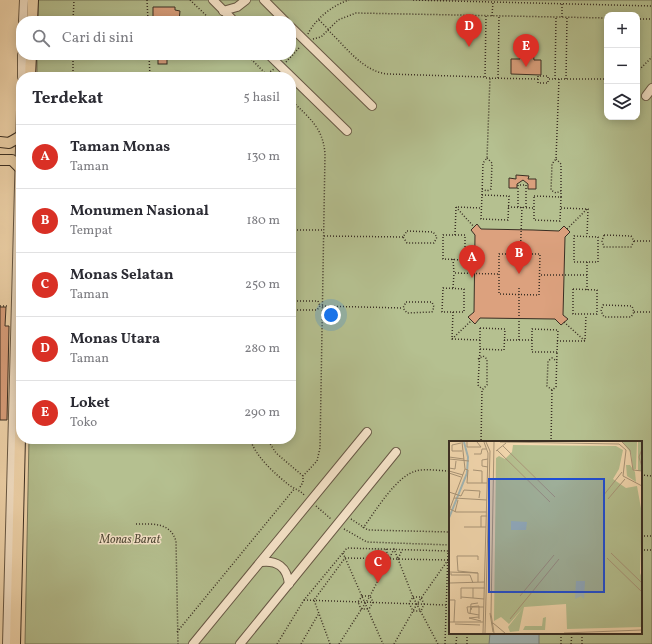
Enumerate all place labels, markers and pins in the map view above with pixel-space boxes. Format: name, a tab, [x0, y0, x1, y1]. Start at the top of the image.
pin: D	[456, 14, 482, 47]
pin: E	[513, 34, 539, 67]
pin: B	[506, 241, 532, 274]
pin: A	[459, 245, 485, 278]
pin: C	[365, 550, 391, 583]

